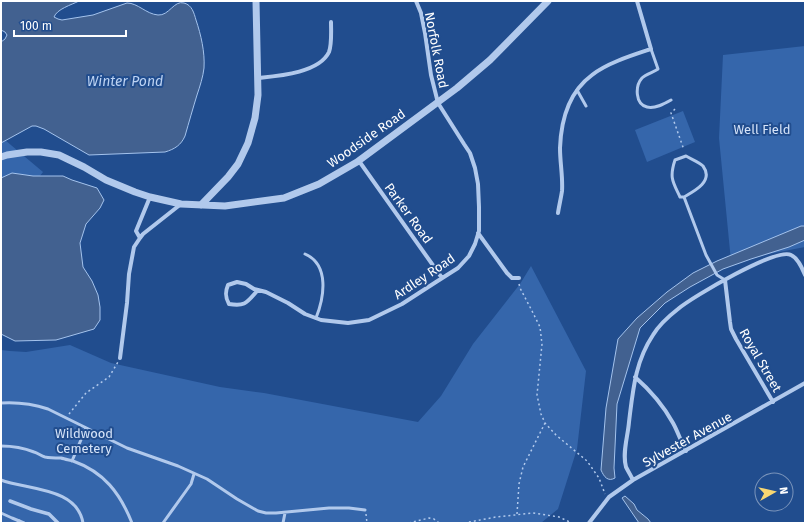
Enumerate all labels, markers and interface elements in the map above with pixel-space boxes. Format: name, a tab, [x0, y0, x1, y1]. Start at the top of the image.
street label: Norfolk Road	[422, 11, 451, 89]
scale bar	[14, 12, 126, 38]
text: 100 m	[20, 19, 52, 33]
water label: Winter Pond	[87, 73, 163, 90]
street label: Woodside Road	[324, 106, 408, 171]
park label: Well Field	[734, 122, 790, 137]
street label: Parker Road	[382, 180, 436, 246]
street label: Ardley Road	[391, 250, 458, 302]
street label: Royal Street	[736, 326, 785, 395]
street label: Sylvester Avenue	[640, 409, 734, 470]
park label: Wildwood Cemetery	[55, 426, 113, 456]
north arrow	[754, 472, 794, 512]
text: N	[776, 486, 790, 495]

